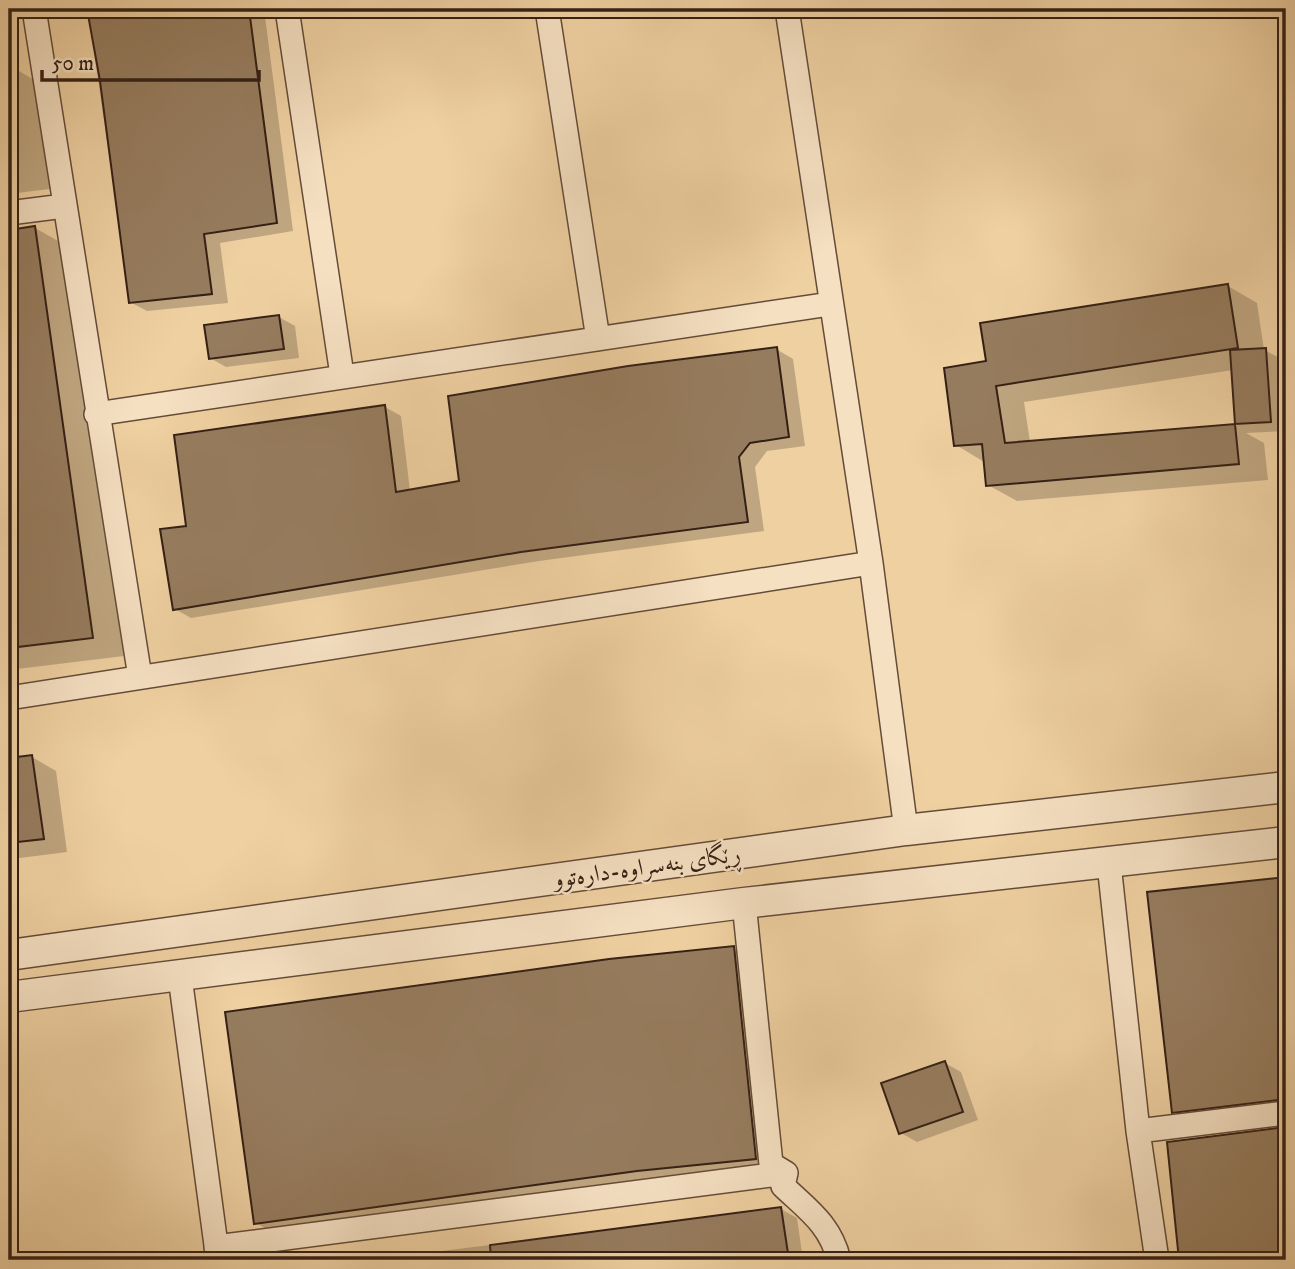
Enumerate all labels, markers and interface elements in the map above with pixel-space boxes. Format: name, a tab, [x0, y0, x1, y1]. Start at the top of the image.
scale bar	[42, 38, 259, 82]
text: 50 m	[52, 51, 94, 77]
street label: ڕێگای بنەسراوە-دارەتوو	[549, 838, 743, 898]

